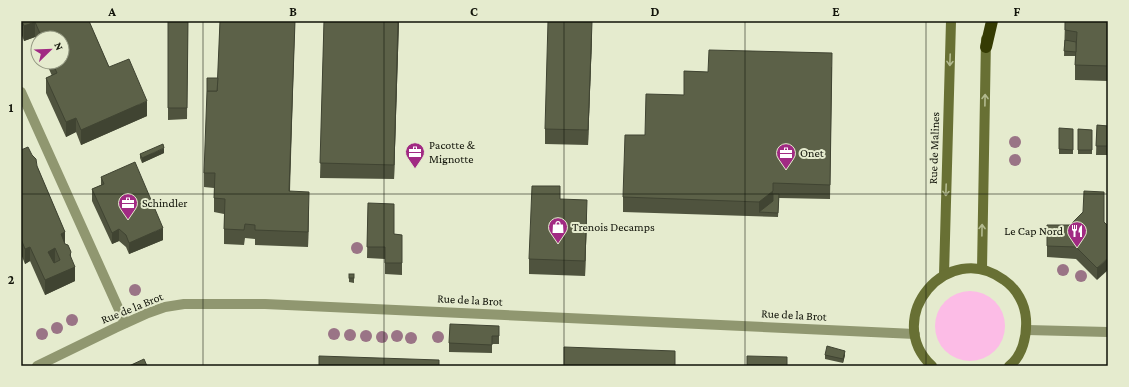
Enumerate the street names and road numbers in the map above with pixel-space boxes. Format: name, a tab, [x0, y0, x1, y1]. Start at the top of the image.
street label: Rue de Malines	[926, 111, 942, 184]
street label: Rue de la Brot	[99, 289, 166, 327]
street label: Rue de la Brot	[437, 291, 504, 309]
street label: Rue de la Brot	[761, 306, 828, 324]

